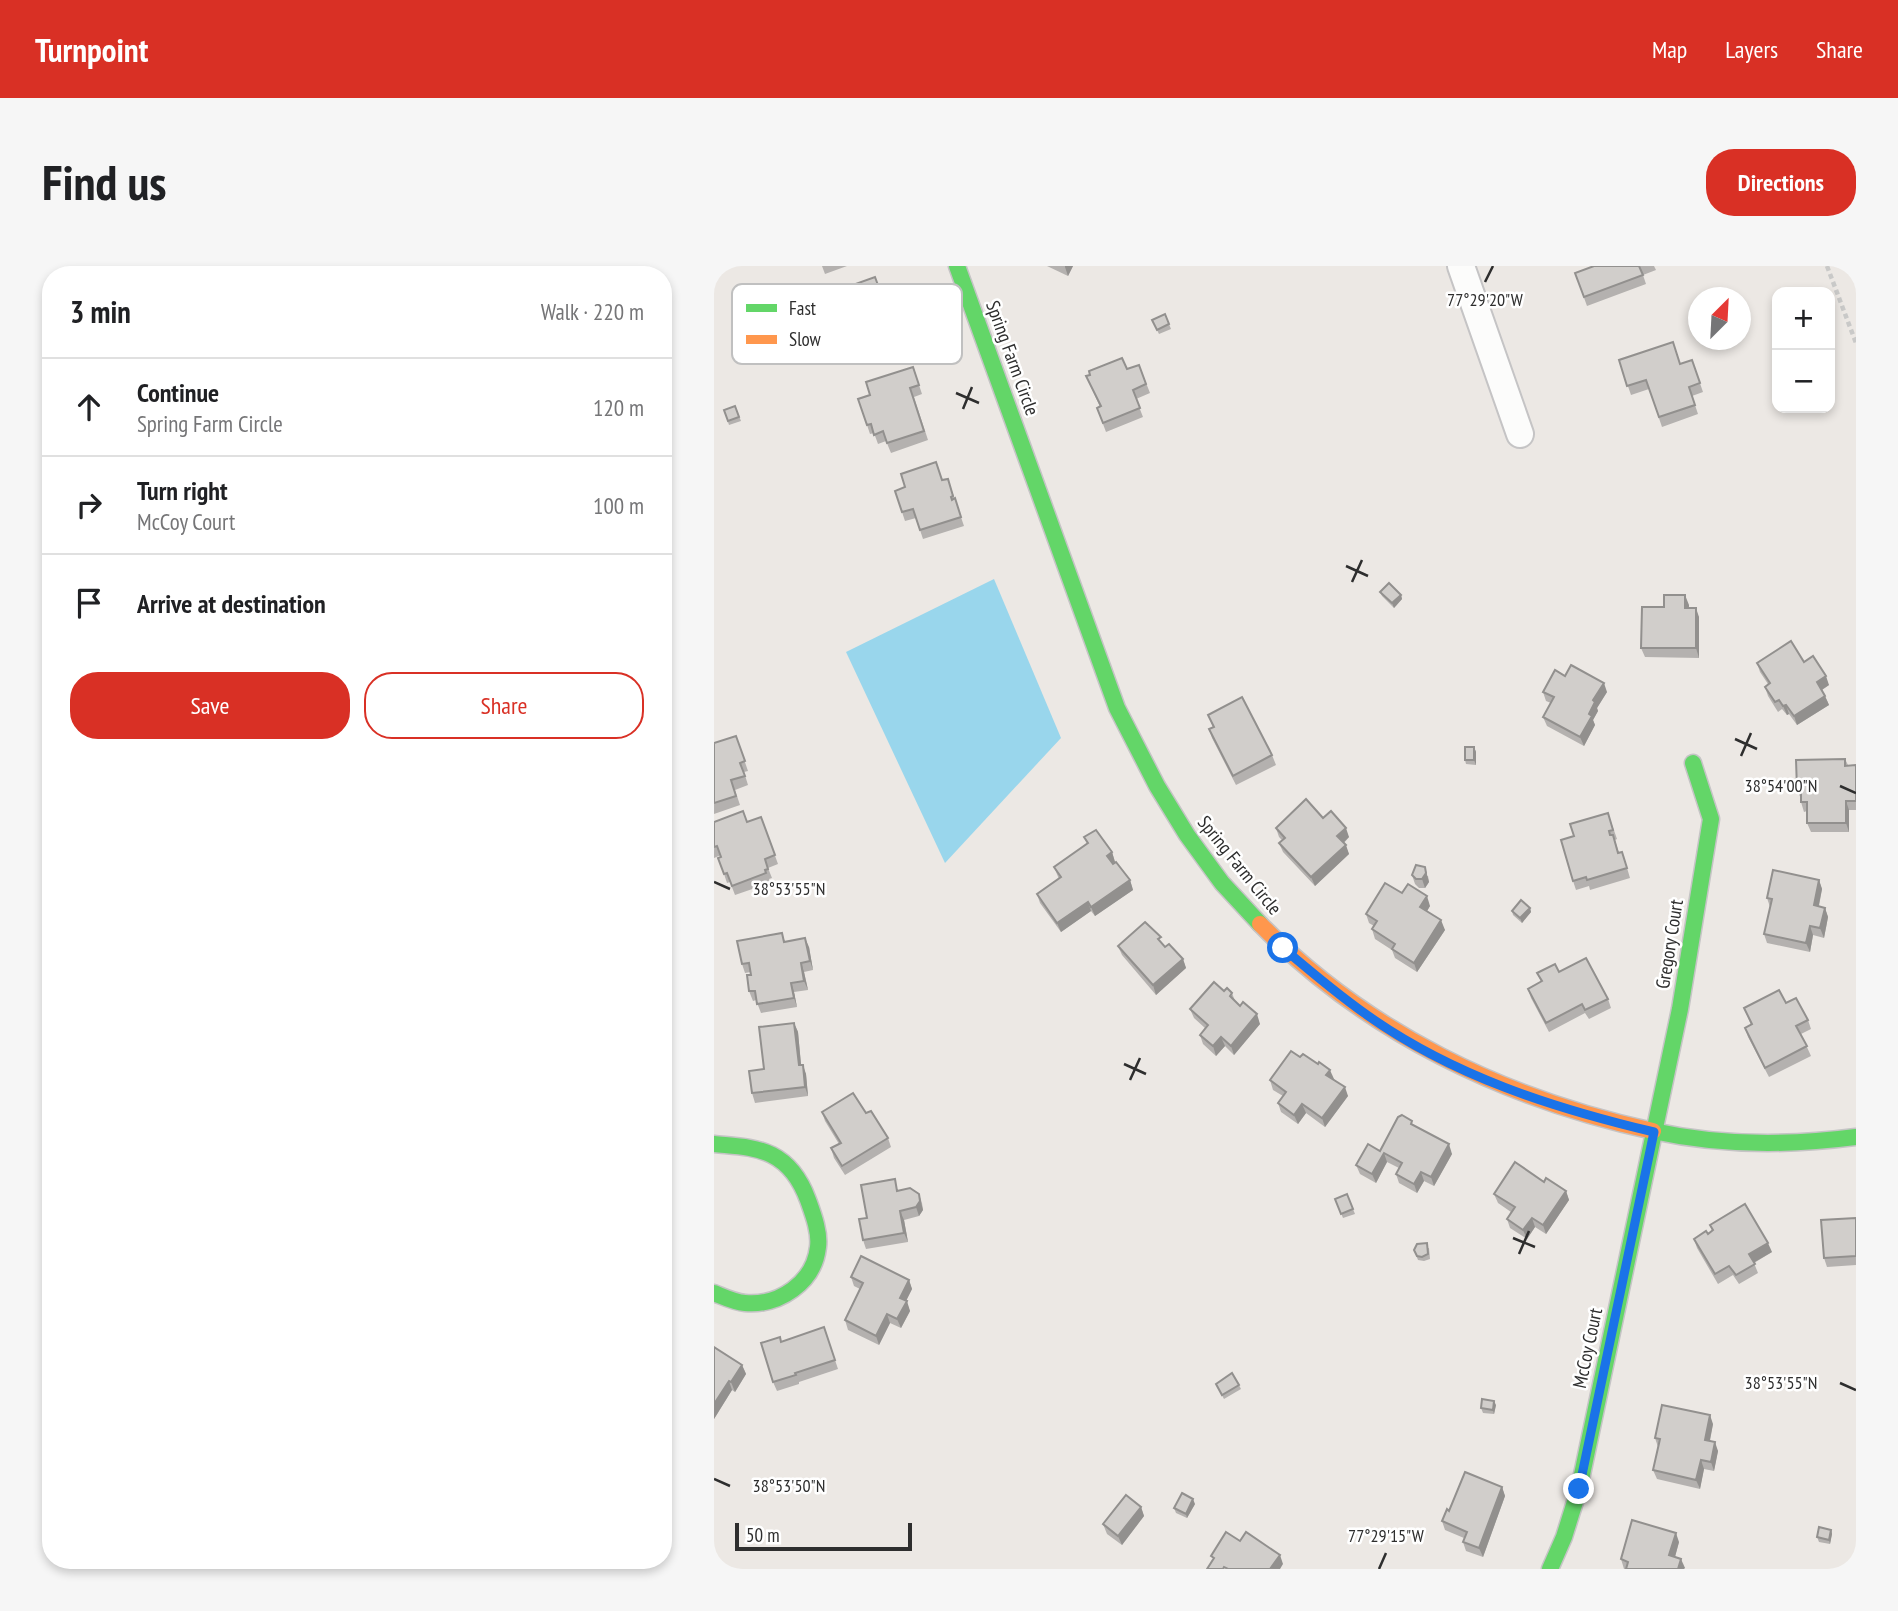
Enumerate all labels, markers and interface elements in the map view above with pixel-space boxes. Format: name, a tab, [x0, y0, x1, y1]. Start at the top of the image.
text: Turnpoint	[35, 28, 148, 71]
text: Map	[1652, 34, 1687, 65]
text: Layers	[1725, 34, 1778, 65]
text: Share	[1816, 34, 1863, 65]
button: Directions	[1706, 149, 1856, 216]
text: Find us	[42, 150, 166, 214]
legend	[732, 284, 962, 364]
north arrow	[1688, 287, 1751, 350]
map controls	[1772, 287, 1835, 413]
button: +	[1772, 287, 1835, 350]
text: 77°29'20"W	[1447, 288, 1523, 311]
text: 3 min	[70, 292, 131, 331]
text: Fast	[789, 296, 817, 320]
text: Walk · 220 m	[541, 297, 644, 326]
street label: Spring Farm Circle	[981, 297, 1045, 419]
text: Slow	[789, 327, 822, 351]
button: −	[1772, 350, 1835, 413]
text: Continue	[137, 376, 219, 409]
icon: ahead	[70, 388, 108, 426]
text: 120 m	[593, 393, 644, 422]
text: Spring Farm Circle	[137, 409, 283, 438]
text: Turn right	[137, 474, 228, 507]
icon: right	[70, 486, 108, 524]
text: 100 m	[593, 491, 644, 520]
text: McCoy Court	[137, 507, 235, 536]
icon: arrive	[70, 584, 108, 622]
text: Arrive at destination	[137, 587, 326, 620]
button: Save	[70, 672, 350, 739]
button: Share	[364, 672, 644, 739]
text: 38°54'00"N	[1745, 774, 1817, 797]
street label: Spring Farm Circle	[1193, 811, 1287, 919]
text: 38°53'55"N	[753, 877, 825, 900]
street label: Gregory Court	[1650, 897, 1688, 990]
route start	[1267, 932, 1298, 963]
street label: McCoy Court	[1567, 1305, 1607, 1390]
text: 38°53'55"N	[1745, 1371, 1817, 1394]
route end	[1563, 1473, 1594, 1504]
text: 38°53'50"N	[753, 1474, 825, 1497]
scale bar	[735, 1520, 912, 1552]
text: 50 m	[746, 1523, 780, 1547]
text: 77°29'15"W	[1348, 1524, 1424, 1547]

